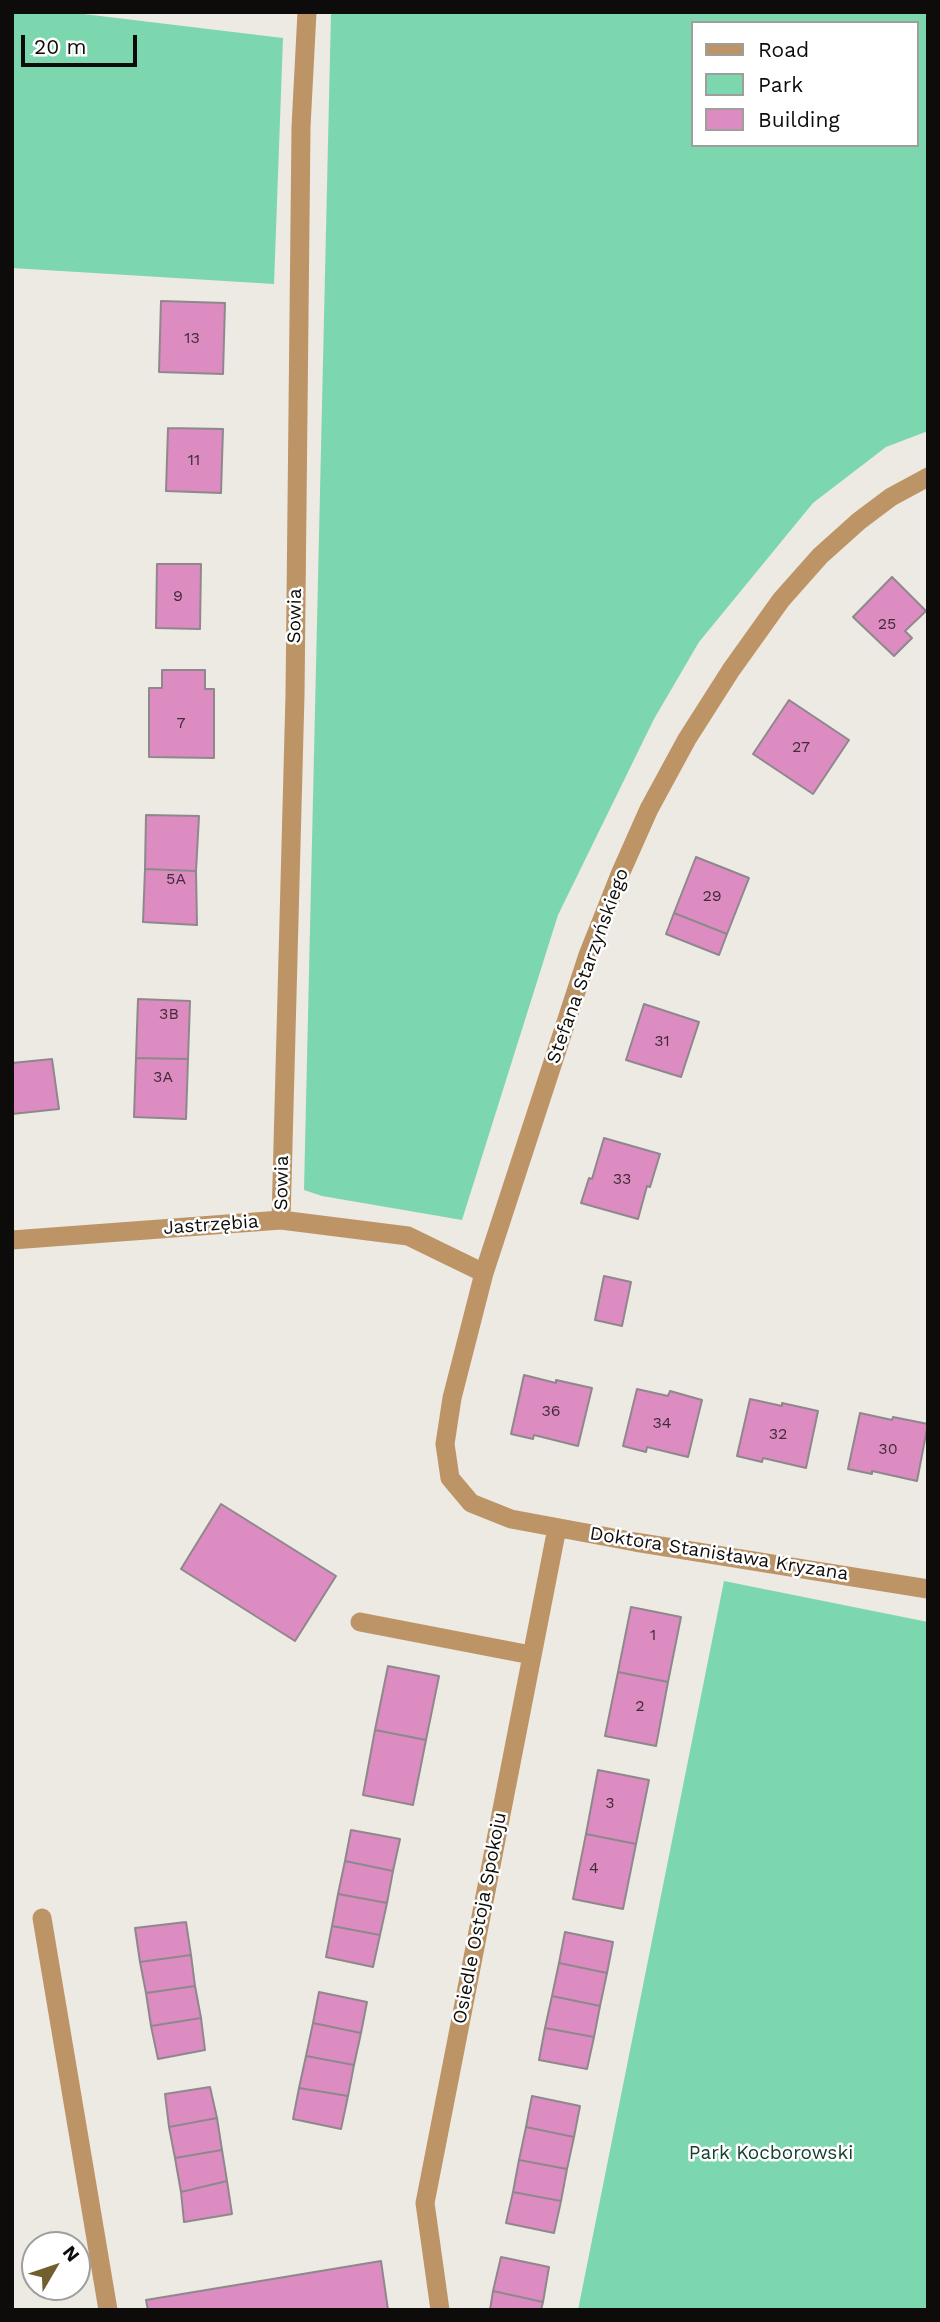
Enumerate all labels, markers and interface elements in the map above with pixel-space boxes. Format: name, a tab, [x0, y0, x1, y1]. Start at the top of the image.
scale bar	[24, 21, 140, 65]
legend	[692, 21, 919, 147]
text: 20 m	[34, 34, 86, 59]
text: Road	[758, 37, 809, 62]
text: Park	[758, 72, 803, 97]
text: Building	[758, 107, 840, 132]
house number: 13	[184, 328, 200, 348]
house number: 11	[188, 450, 200, 470]
house number: 9	[173, 586, 183, 606]
street label: Sowia	[283, 588, 307, 644]
house number: 25	[878, 614, 896, 634]
house number: 7	[177, 713, 185, 733]
house number: 27	[792, 737, 810, 757]
street label: Stefana Starzyńskiego	[542, 865, 634, 1067]
house number: 5A	[166, 869, 186, 889]
house number: 29	[702, 886, 722, 906]
house number: 3B	[159, 1004, 179, 1024]
house number: 31	[654, 1031, 670, 1051]
house number: 3A	[153, 1067, 173, 1087]
street label: Sowia	[270, 1155, 294, 1211]
house number: 33	[613, 1169, 631, 1189]
street label: Jastrzębia	[163, 1210, 259, 1240]
house number: 36	[541, 1401, 561, 1421]
house number: 34	[652, 1413, 672, 1433]
house number: 32	[769, 1424, 787, 1444]
house number: 30	[878, 1439, 898, 1459]
street label: Doktora Stanisława Kryzana	[588, 1522, 850, 1586]
house number: 1	[650, 1625, 656, 1645]
house number: 2	[635, 1696, 645, 1716]
house number: 3	[605, 1793, 615, 1813]
street label: Osiedle Ostoja Spokoju	[448, 1810, 512, 2026]
house number: 4	[589, 1858, 599, 1878]
park label: Park Kocborowski	[689, 2142, 853, 2164]
north arrow	[21, 2231, 91, 2301]
text: N	[58, 2241, 85, 2266]

